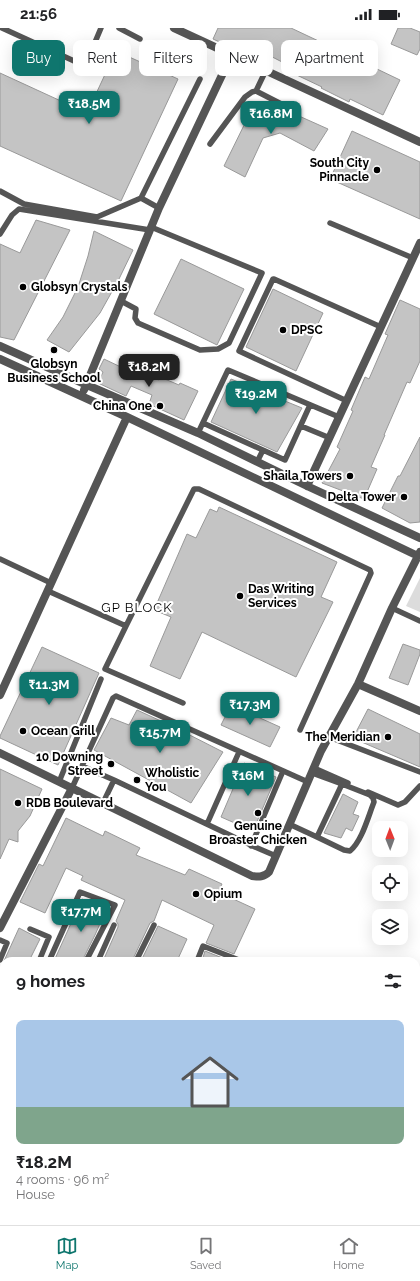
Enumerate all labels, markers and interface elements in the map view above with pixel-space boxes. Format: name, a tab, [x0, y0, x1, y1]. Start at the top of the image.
text: 21:56	[20, 5, 57, 23]
chip: Buy	[12, 40, 65, 76]
chip: Rent	[73, 40, 131, 76]
chip: Filters	[139, 40, 207, 76]
chip: New	[215, 40, 273, 76]
chip: Apartment	[281, 40, 378, 76]
pin: ₹18.5M	[56, 91, 122, 125]
text: ₹18.5M	[68, 96, 110, 111]
pin: ₹16.8M	[238, 101, 304, 135]
text: ₹16.8M	[249, 106, 293, 121]
place label: South City Pinnacle	[310, 156, 369, 184]
marker: South City Pinnacle	[372, 165, 382, 175]
place label: Globsyn Crystals	[31, 280, 127, 294]
marker: Globsyn Crystals	[18, 282, 28, 292]
place label: DPSC	[291, 323, 323, 337]
marker: DPSC	[278, 325, 288, 335]
marker: Globsyn Business School	[49, 345, 59, 355]
pin: ₹18.2M	[116, 354, 182, 388]
place label: Globsyn Business School	[7, 357, 101, 385]
text: ₹18.2M	[128, 359, 170, 374]
pin: ₹19.2M	[223, 381, 289, 415]
text: ₹19.2M	[235, 386, 277, 401]
place label: China One	[93, 399, 152, 413]
marker: China One	[155, 401, 165, 411]
place label: Shaila Towers	[263, 469, 342, 483]
marker: Shaila Towers	[345, 471, 355, 481]
place label: Delta Tower	[327, 490, 396, 504]
marker: Delta Tower	[399, 492, 409, 502]
place label: Das Writing Services	[248, 582, 314, 610]
marker: Das Writing Services	[235, 591, 245, 601]
district label: GP BLOCK	[101, 600, 173, 615]
pin: ₹11.3M	[16, 672, 82, 706]
text: ₹11.3M	[28, 677, 70, 692]
pin: ₹17.3M	[217, 692, 283, 726]
text: ₹17.3M	[229, 697, 271, 712]
pin: ₹15.7M	[127, 720, 193, 754]
place label: Ocean Grill	[31, 724, 95, 738]
text: ₹15.7M	[139, 725, 181, 740]
marker: Ocean Grill	[18, 726, 28, 736]
place label: The Meridian	[305, 730, 380, 744]
marker: The Meridian	[383, 732, 393, 742]
place label: 10 Downing Street	[36, 750, 103, 778]
marker: 10 Downing Street	[106, 759, 116, 769]
pin: ₹16M	[224, 763, 272, 797]
place label: Wholistic You	[145, 766, 200, 794]
text: ₹16M	[232, 768, 264, 783]
marker: Wholistic You	[132, 775, 142, 785]
place label: RDB Boulevard	[26, 796, 113, 810]
marker: RDB Boulevard	[13, 798, 23, 808]
marker: Genuine Broaster Chicken	[253, 808, 263, 818]
place label: Genuine Broaster Chicken	[209, 819, 307, 847]
north arrow	[372, 821, 408, 857]
map controls	[372, 821, 408, 945]
button: locate	[372, 865, 408, 901]
place label: Opium	[204, 887, 242, 901]
marker: Opium	[191, 889, 201, 899]
pin: ₹17.7M	[48, 899, 114, 933]
text: ₹17.7M	[60, 904, 102, 919]
button: layers	[372, 909, 408, 945]
icon: filters	[382, 970, 404, 992]
text: 9 homes	[16, 971, 85, 991]
icon: home	[174, 1046, 246, 1118]
text: ₹18.2M	[16, 1152, 72, 1172]
text: 4 rooms · 96 m²	[16, 1172, 109, 1187]
text: House	[16, 1187, 55, 1202]
tab: Map	[56, 1235, 78, 1272]
tab: Saved	[190, 1235, 221, 1272]
tab: Home	[333, 1235, 364, 1272]

